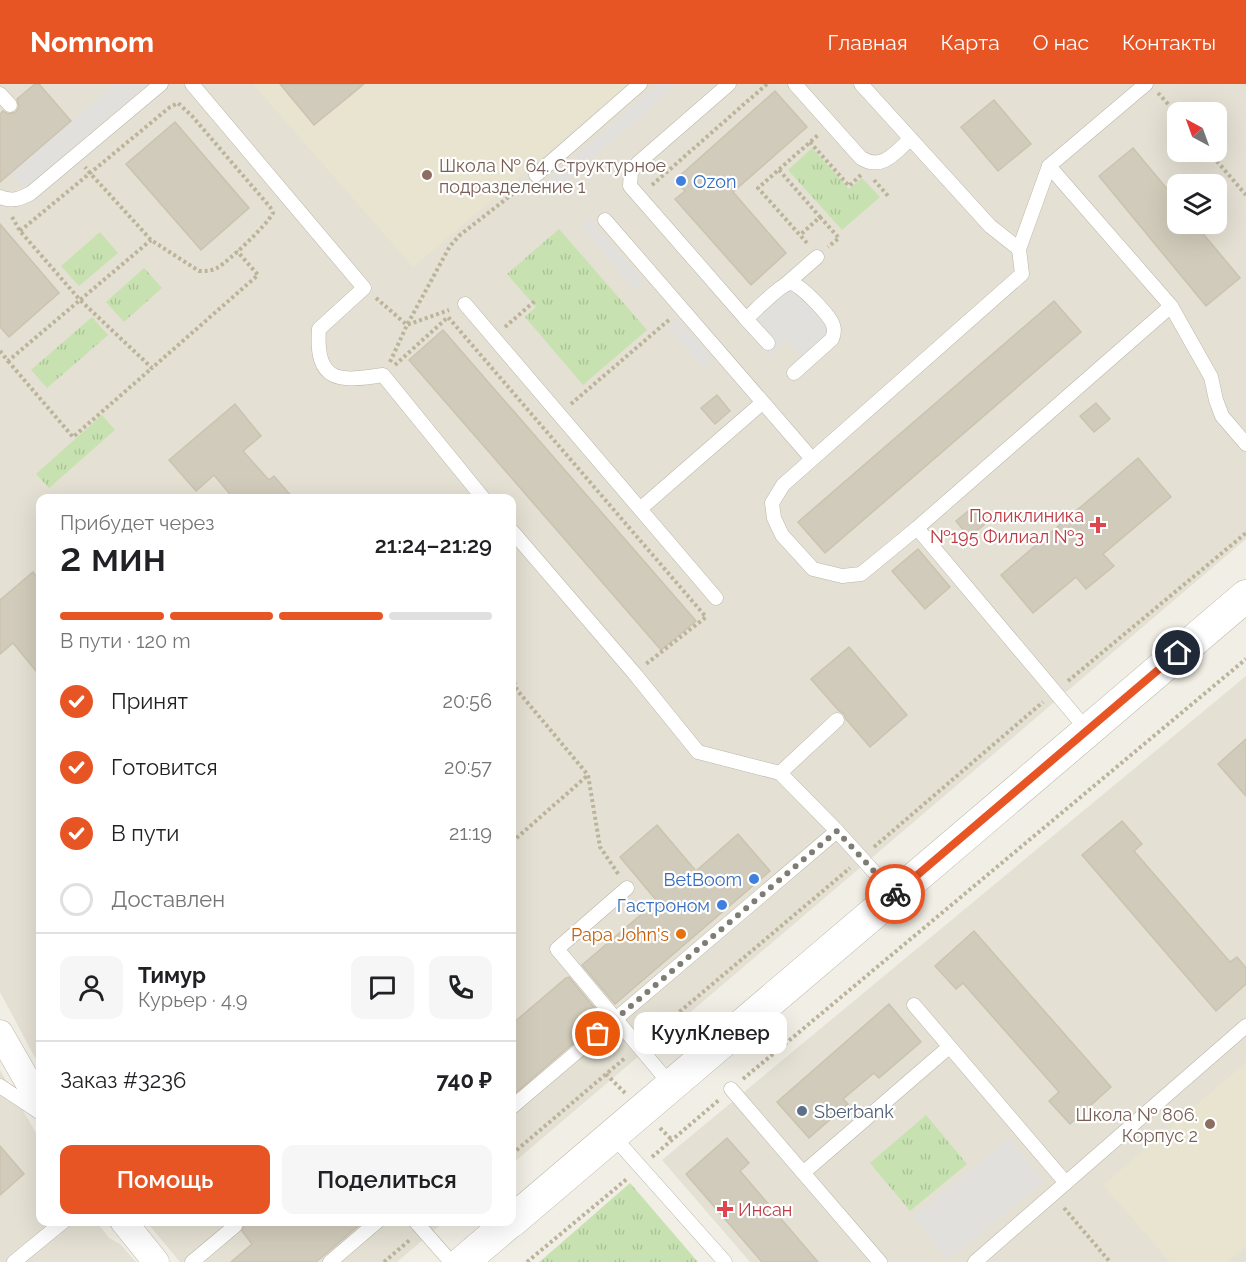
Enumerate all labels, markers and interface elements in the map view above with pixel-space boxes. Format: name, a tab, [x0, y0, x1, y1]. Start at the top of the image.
text: Nomnom	[30, 26, 154, 59]
text: Главная	[828, 30, 908, 55]
text: Карта	[941, 30, 1000, 55]
text: О нас	[1033, 30, 1089, 55]
text: Контакты	[1122, 30, 1216, 55]
north arrow	[1167, 102, 1227, 162]
map controls	[1167, 102, 1227, 234]
place label: Школа № 64. Структурное подразделение 1	[439, 155, 667, 197]
marker: Школа № 64. Структурное подразделение 1	[420, 168, 434, 182]
place label: Ozon	[693, 171, 736, 192]
marker: Ozon	[674, 174, 688, 188]
button: layers	[1167, 174, 1227, 234]
place label: Поликлиника №195 Филиал №3	[930, 505, 1084, 547]
text: Прибудет через	[60, 511, 214, 535]
marker: Поликлиника №195 Филиал №3	[1089, 516, 1107, 534]
text: 21:24–21:29	[375, 532, 492, 558]
text: 2 мин	[60, 534, 166, 580]
pin	[1152, 627, 1203, 678]
text: В пути · 120 m	[60, 629, 191, 653]
icon: home	[1161, 636, 1194, 669]
icon: check	[60, 685, 93, 718]
text: Принят	[111, 688, 188, 714]
text: 20:56	[443, 689, 492, 713]
icon: check	[60, 751, 93, 784]
text: Готовится	[111, 754, 218, 780]
text: 20:57	[444, 755, 492, 779]
icon: check	[60, 817, 93, 850]
text: В пути	[111, 820, 179, 846]
text: 21:19	[449, 821, 492, 845]
courier	[865, 864, 925, 924]
place label: BetBoom	[664, 869, 742, 890]
marker: BetBoom	[747, 872, 761, 886]
icon: bike	[879, 878, 912, 911]
text: Доставлен	[111, 886, 225, 912]
place label: Гастроном	[617, 895, 710, 916]
marker: Гастроном	[715, 898, 729, 912]
place label: Papa John's	[571, 924, 669, 945]
marker: Papa John's	[674, 927, 688, 941]
button: person	[60, 956, 123, 1019]
button: chat	[351, 956, 414, 1019]
button: phone	[429, 956, 492, 1019]
text: Тимур	[138, 962, 206, 988]
text: Курьер · 4.9	[138, 988, 247, 1012]
pin	[572, 1008, 623, 1059]
callout: КуулКлевер	[634, 1013, 787, 1055]
icon: bag	[581, 1017, 614, 1050]
text: КуулКлевер	[651, 1021, 770, 1045]
text: Заказ #3236	[60, 1067, 186, 1093]
text: 740 ₽	[436, 1067, 492, 1093]
place label: Sberbank	[814, 1101, 894, 1122]
marker: Sberbank	[795, 1104, 809, 1118]
place label: Школа № 806. Корпус 2	[1076, 1104, 1198, 1146]
marker: Школа № 806. Корпус 2	[1203, 1117, 1217, 1131]
button: Помощь	[60, 1145, 270, 1214]
button: Поделиться	[282, 1145, 492, 1214]
place label: Инсан	[738, 1199, 792, 1220]
marker: Инсан	[716, 1200, 734, 1218]

